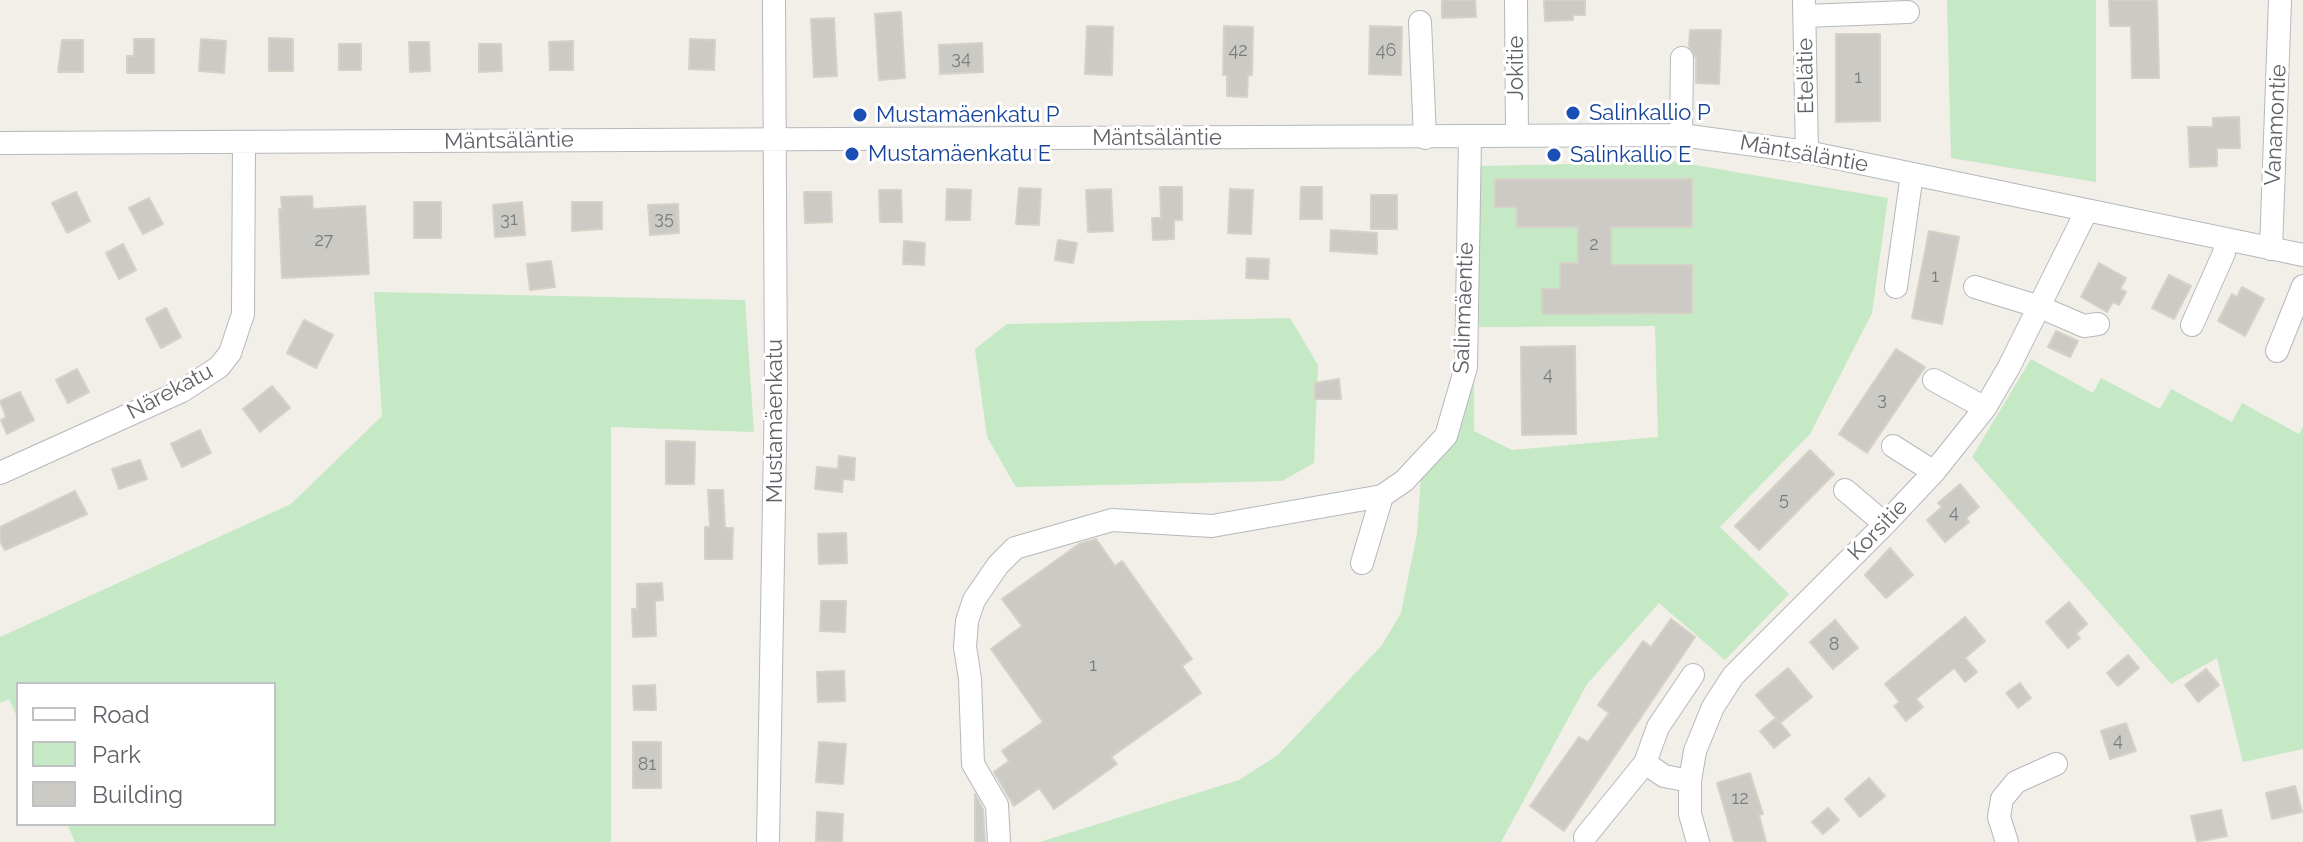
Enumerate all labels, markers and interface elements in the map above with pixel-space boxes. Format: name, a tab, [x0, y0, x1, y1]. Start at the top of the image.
street label: Jokitie	[1503, 35, 1529, 101]
street label: Etelätie	[1792, 38, 1820, 114]
house number: 42	[1228, 40, 1248, 62]
house number: 46	[1376, 40, 1396, 62]
house number: 34	[951, 48, 971, 70]
street label: Vanamontie	[2260, 64, 2292, 186]
house number: 1	[1854, 67, 1862, 89]
place label: Salinkallio P	[1589, 100, 1711, 126]
place label: Mustamäenkatu P	[876, 102, 1060, 128]
marker: Salinkallio P	[1564, 104, 1582, 122]
marker: Mustamäenkatu P	[851, 106, 869, 124]
street label: Mäntsäläntie	[1092, 125, 1222, 151]
street label: Mäntsäläntie	[444, 127, 574, 155]
street label: Mäntsäläntie	[1738, 130, 1870, 178]
place label: Mustamäenkatu E	[868, 141, 1051, 167]
place label: Salinkallio E	[1570, 142, 1691, 168]
marker: Mustamäenkatu E	[843, 145, 861, 163]
marker: Salinkallio E	[1545, 146, 1563, 164]
house number: 35	[654, 208, 674, 230]
house number: 31	[500, 209, 518, 231]
house number: 27	[314, 230, 334, 252]
house number: 2	[1589, 234, 1599, 256]
street label: Salinmäentie	[1449, 242, 1479, 374]
house number: 1	[1931, 266, 1939, 288]
street label: Mustamäenkatu	[762, 339, 788, 503]
street label: Närekatu	[123, 358, 217, 426]
house number: 4	[1543, 364, 1553, 386]
house number: 3	[1877, 389, 1887, 411]
house number: 5	[1779, 489, 1789, 511]
street label: Korsitie	[1843, 494, 1913, 566]
house number: 4	[1949, 502, 1959, 524]
house number: 8	[1829, 634, 1839, 656]
house number: 1	[1089, 655, 1097, 677]
legend	[16, 682, 276, 826]
text: Road	[92, 700, 150, 729]
house number: 4	[2113, 730, 2123, 752]
text: Park	[92, 740, 141, 769]
house number: 81	[638, 754, 656, 776]
text: Building	[92, 780, 183, 809]
house number: 12	[1731, 788, 1749, 810]

